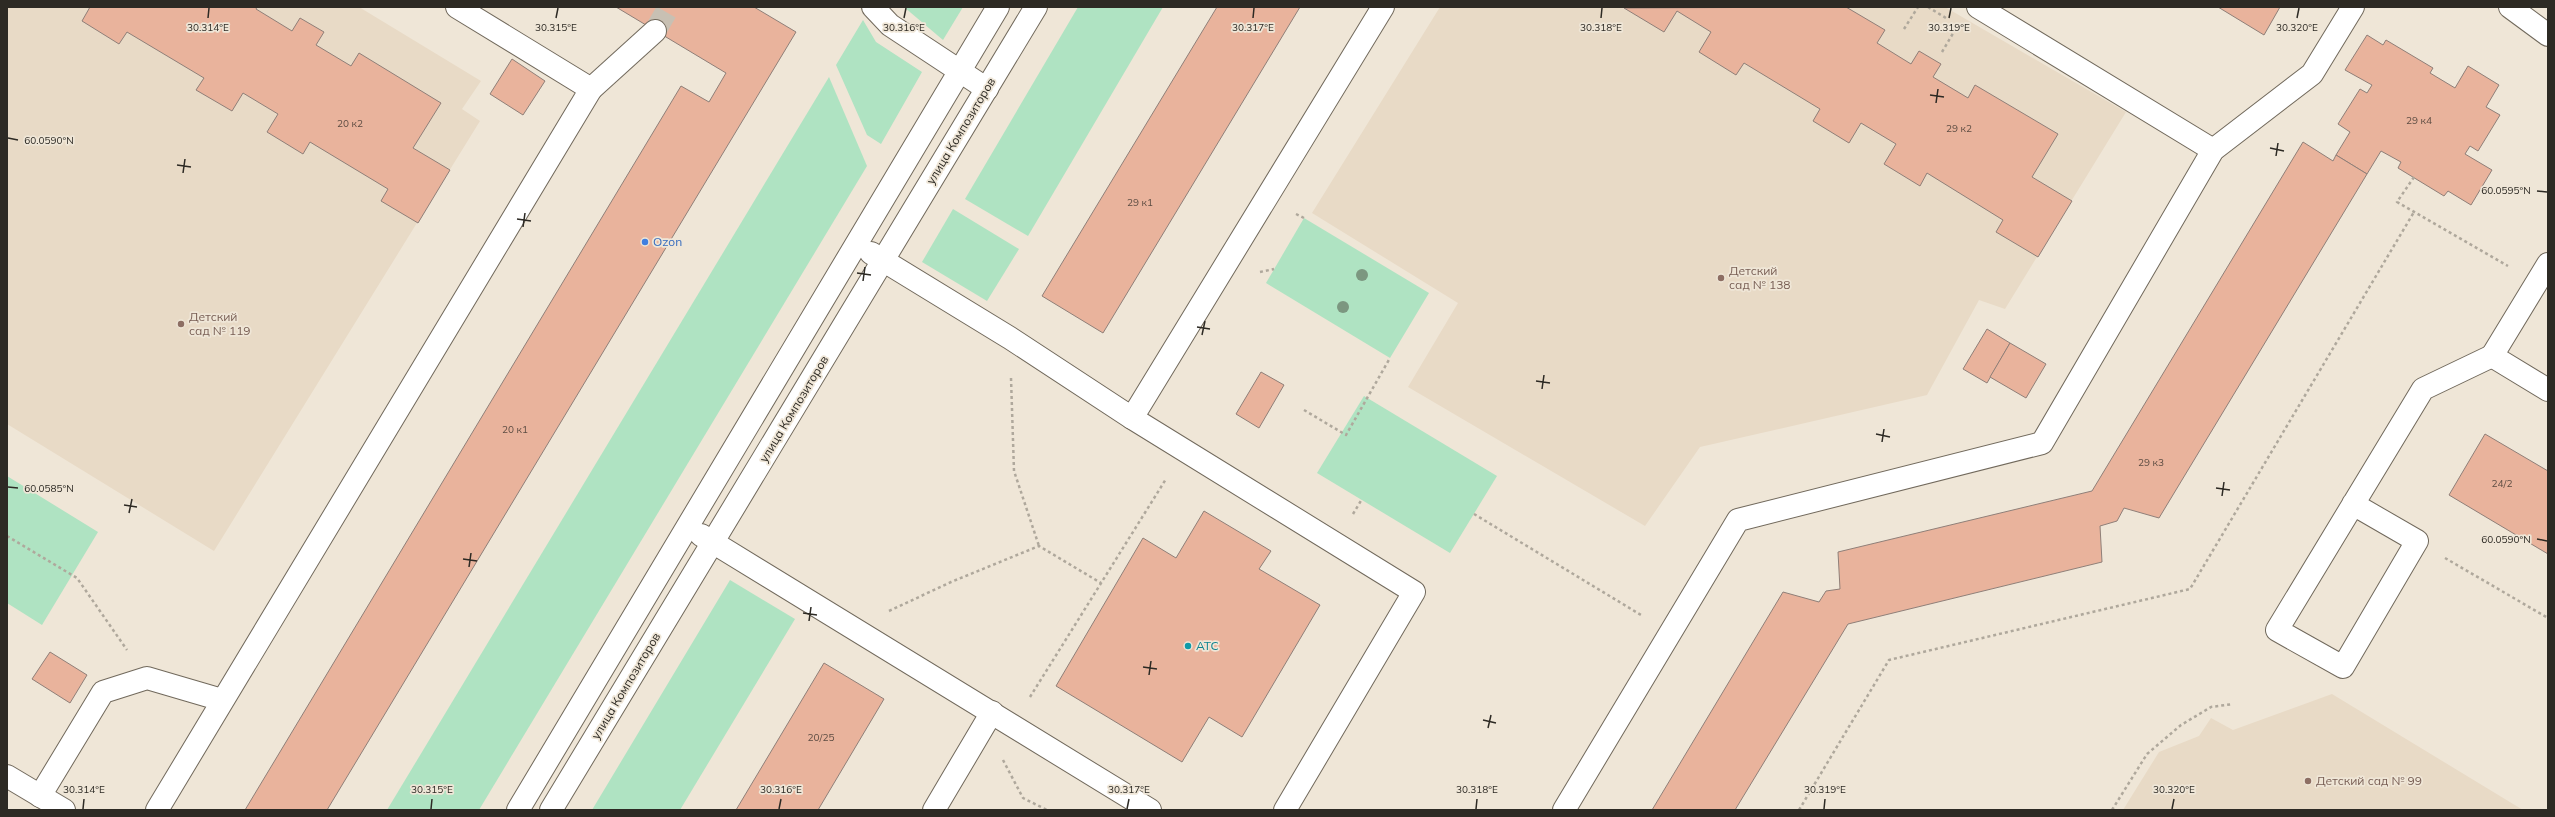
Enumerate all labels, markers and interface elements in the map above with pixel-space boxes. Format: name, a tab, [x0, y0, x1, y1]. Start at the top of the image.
text: 30.314°E	[187, 21, 229, 34]
text: 30.315°E	[535, 21, 577, 34]
text: 30.316°E	[883, 21, 925, 34]
text: 30.317°E	[1232, 21, 1274, 34]
text: 30.318°E	[1580, 21, 1622, 34]
text: 30.319°E	[1928, 21, 1970, 34]
text: 30.320°E	[2276, 21, 2318, 34]
street label: улица Композиторов	[923, 74, 998, 187]
house number: 29 к4	[2406, 114, 2432, 127]
house number: 20 к2	[337, 117, 363, 130]
house number: 29 к2	[1946, 122, 1972, 135]
text: 60.0590°N	[24, 134, 74, 147]
text: 60.0595°N	[2481, 184, 2531, 197]
house number: 29 к1	[1127, 196, 1153, 209]
place label: Ozon	[653, 234, 682, 249]
marker: Ozon	[640, 237, 650, 247]
place label: Детский сад № 138	[1729, 263, 1791, 292]
marker: Детский сад № 138	[1716, 273, 1726, 283]
place label: Детский сад № 119	[189, 309, 251, 338]
marker: Детский сад № 119	[176, 319, 186, 329]
street label: улица Композиторов	[756, 352, 831, 465]
house number: 20 к1	[502, 423, 528, 436]
house number: 29 к3	[2138, 456, 2164, 469]
house number: 24/2	[2492, 477, 2512, 490]
text: 60.0585°N	[24, 482, 74, 495]
text: 60.0590°N	[2481, 533, 2531, 546]
street label: улица Композиторов	[588, 629, 663, 742]
place label: АТС	[1196, 638, 1219, 653]
marker: АТС	[1183, 641, 1193, 651]
house number: 20/25	[808, 731, 834, 744]
place label: Детский сад № 99	[2316, 773, 2422, 788]
marker: Детский сад № 99	[2303, 776, 2313, 786]
text: 30.314°E	[63, 783, 105, 796]
text: 30.315°E	[411, 783, 453, 796]
text: 30.316°E	[760, 783, 802, 796]
text: 30.317°E	[1108, 783, 1150, 796]
text: 30.318°E	[1456, 783, 1498, 796]
text: 30.319°E	[1804, 783, 1846, 796]
text: 30.320°E	[2153, 783, 2195, 796]

